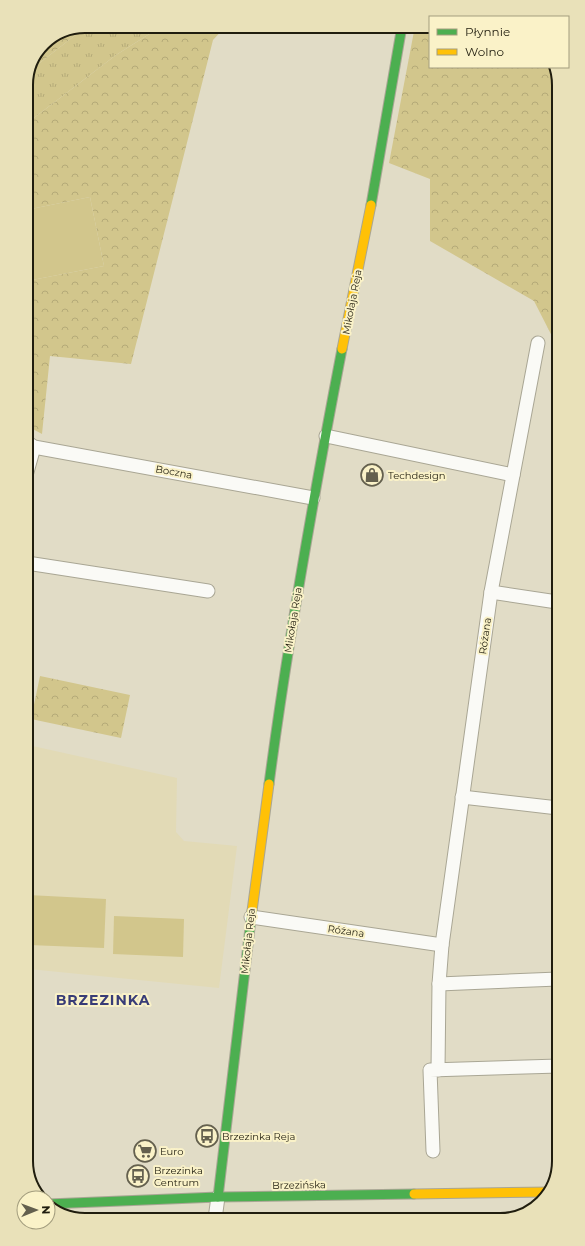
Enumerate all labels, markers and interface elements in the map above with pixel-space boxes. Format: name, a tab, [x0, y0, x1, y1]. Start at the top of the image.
legend	[429, 16, 569, 68]
text: Płynnie	[465, 24, 510, 39]
text: Wolno	[465, 44, 504, 59]
street label: Mikołaja Reja	[339, 268, 365, 336]
street label: Boczna	[155, 462, 193, 482]
shop icon: Techdesign	[359, 462, 385, 488]
place label: Techdesign	[388, 469, 446, 482]
street label: Mikołaja Reja	[281, 586, 305, 654]
street label: Różana	[476, 617, 494, 655]
street label: Mikołaja Reja	[238, 907, 258, 975]
street label: Różana	[327, 922, 365, 940]
district label: BRZEZINKA	[56, 991, 150, 1009]
bus stop icon: Brzezinka Reja	[194, 1123, 220, 1149]
place label: Brzezinka Reja	[222, 1130, 295, 1143]
supermarket icon: Euro	[132, 1138, 158, 1164]
place label: Euro	[160, 1145, 184, 1158]
bus stop icon: Brzezinka Centrum	[125, 1163, 151, 1189]
place label: Brzezinka Centrum	[154, 1164, 203, 1189]
street label: Brzezińska	[272, 1178, 326, 1192]
north arrow	[16, 1190, 56, 1230]
text: N	[39, 1205, 53, 1214]

